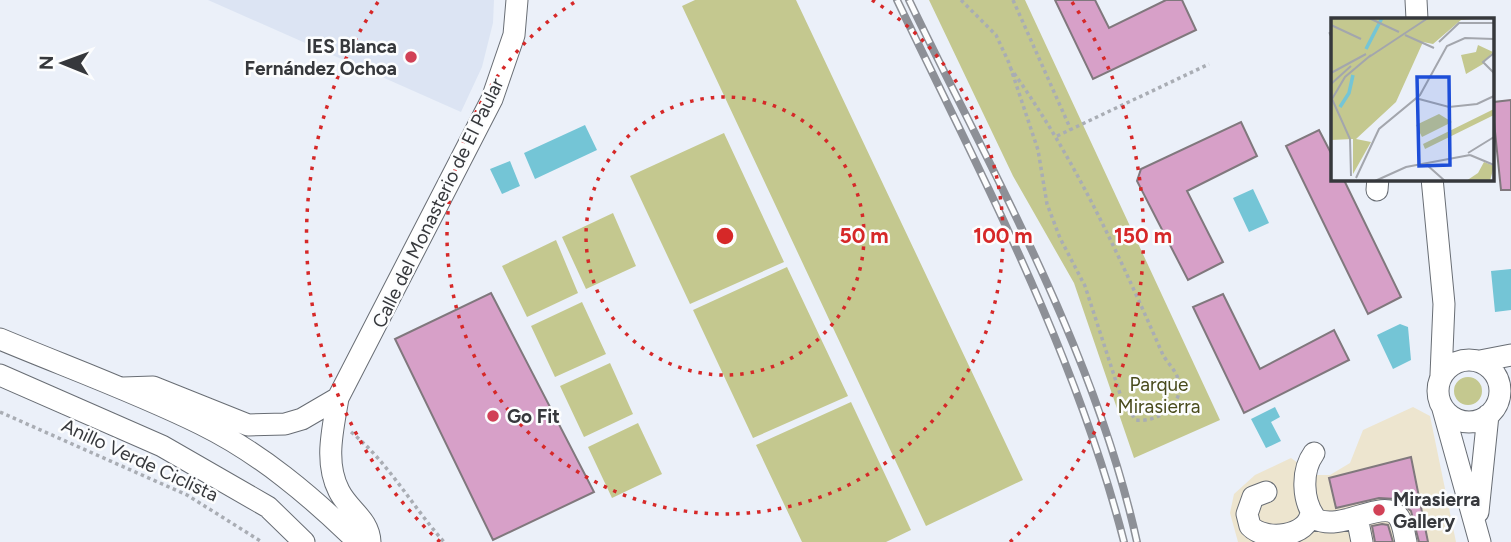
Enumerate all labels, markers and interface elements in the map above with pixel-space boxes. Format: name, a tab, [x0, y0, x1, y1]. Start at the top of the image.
inset map	[1331, 18, 1494, 180]
north arrow	[28, 28, 98, 98]
place label: IES Blanca Fernández Ochoa	[245, 35, 397, 80]
marker: IES Blanca Fernández Ochoa	[403, 49, 419, 65]
text: N	[35, 55, 58, 70]
street label: Calle del Monasterio de El Paular	[367, 74, 509, 332]
text: 50 m	[839, 223, 889, 248]
text: 100 m	[973, 223, 1033, 248]
text: 150 m	[1114, 223, 1172, 248]
centre of rings	[713, 224, 737, 248]
park label: Parque Mirasierra	[1118, 373, 1200, 418]
place label: Go Fit	[507, 405, 560, 428]
marker: Go Fit	[485, 408, 501, 424]
street label: Anillo Verde Ciclista	[58, 414, 222, 506]
place label: Mirasierra Gallery	[1393, 488, 1480, 533]
marker: Mirasierra Gallery	[1371, 502, 1387, 518]

